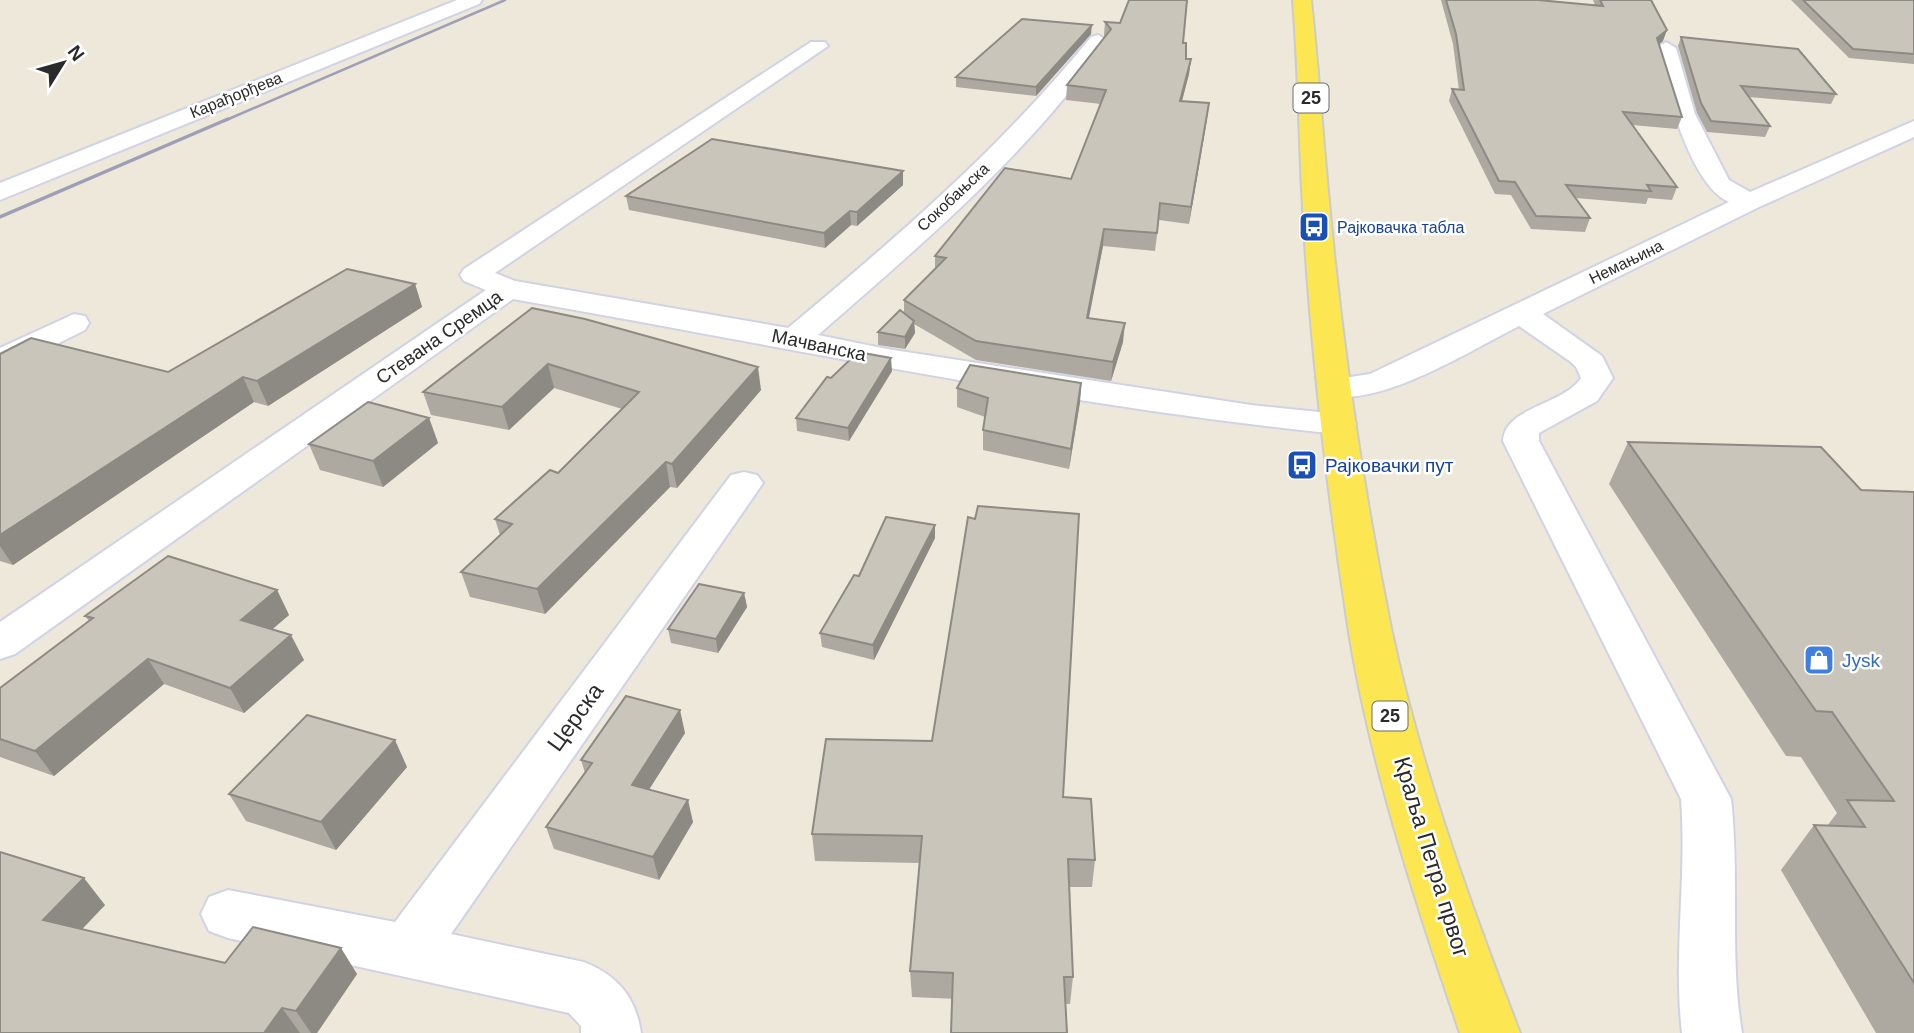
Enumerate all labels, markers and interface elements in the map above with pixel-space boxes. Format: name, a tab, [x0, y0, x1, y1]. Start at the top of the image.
north arrow	[28, 28, 98, 98]
text: N	[64, 41, 89, 65]
street label: Карађорђева	[188, 69, 285, 121]
road number: 25	[1294, 84, 1328, 113]
street label: Сокобањска	[914, 160, 992, 234]
bus stop icon: Рајковачка табла	[1297, 210, 1331, 244]
place label: Рајковачка табла	[1337, 219, 1464, 236]
street label: Немањина	[1586, 237, 1666, 287]
street label: Стевана Сремца	[372, 285, 506, 388]
street label: Мачванска	[770, 325, 868, 365]
bus stop icon: Рајковачки пут	[1285, 448, 1319, 482]
place label: Рајковачки пут	[1325, 455, 1454, 476]
shop icon: Jysk	[1802, 643, 1836, 677]
place label: Jysk	[1842, 650, 1881, 671]
street label: Церска	[542, 678, 608, 756]
road number: 25	[1372, 702, 1408, 730]
street label: Краља Петра првог	[1389, 754, 1475, 960]

